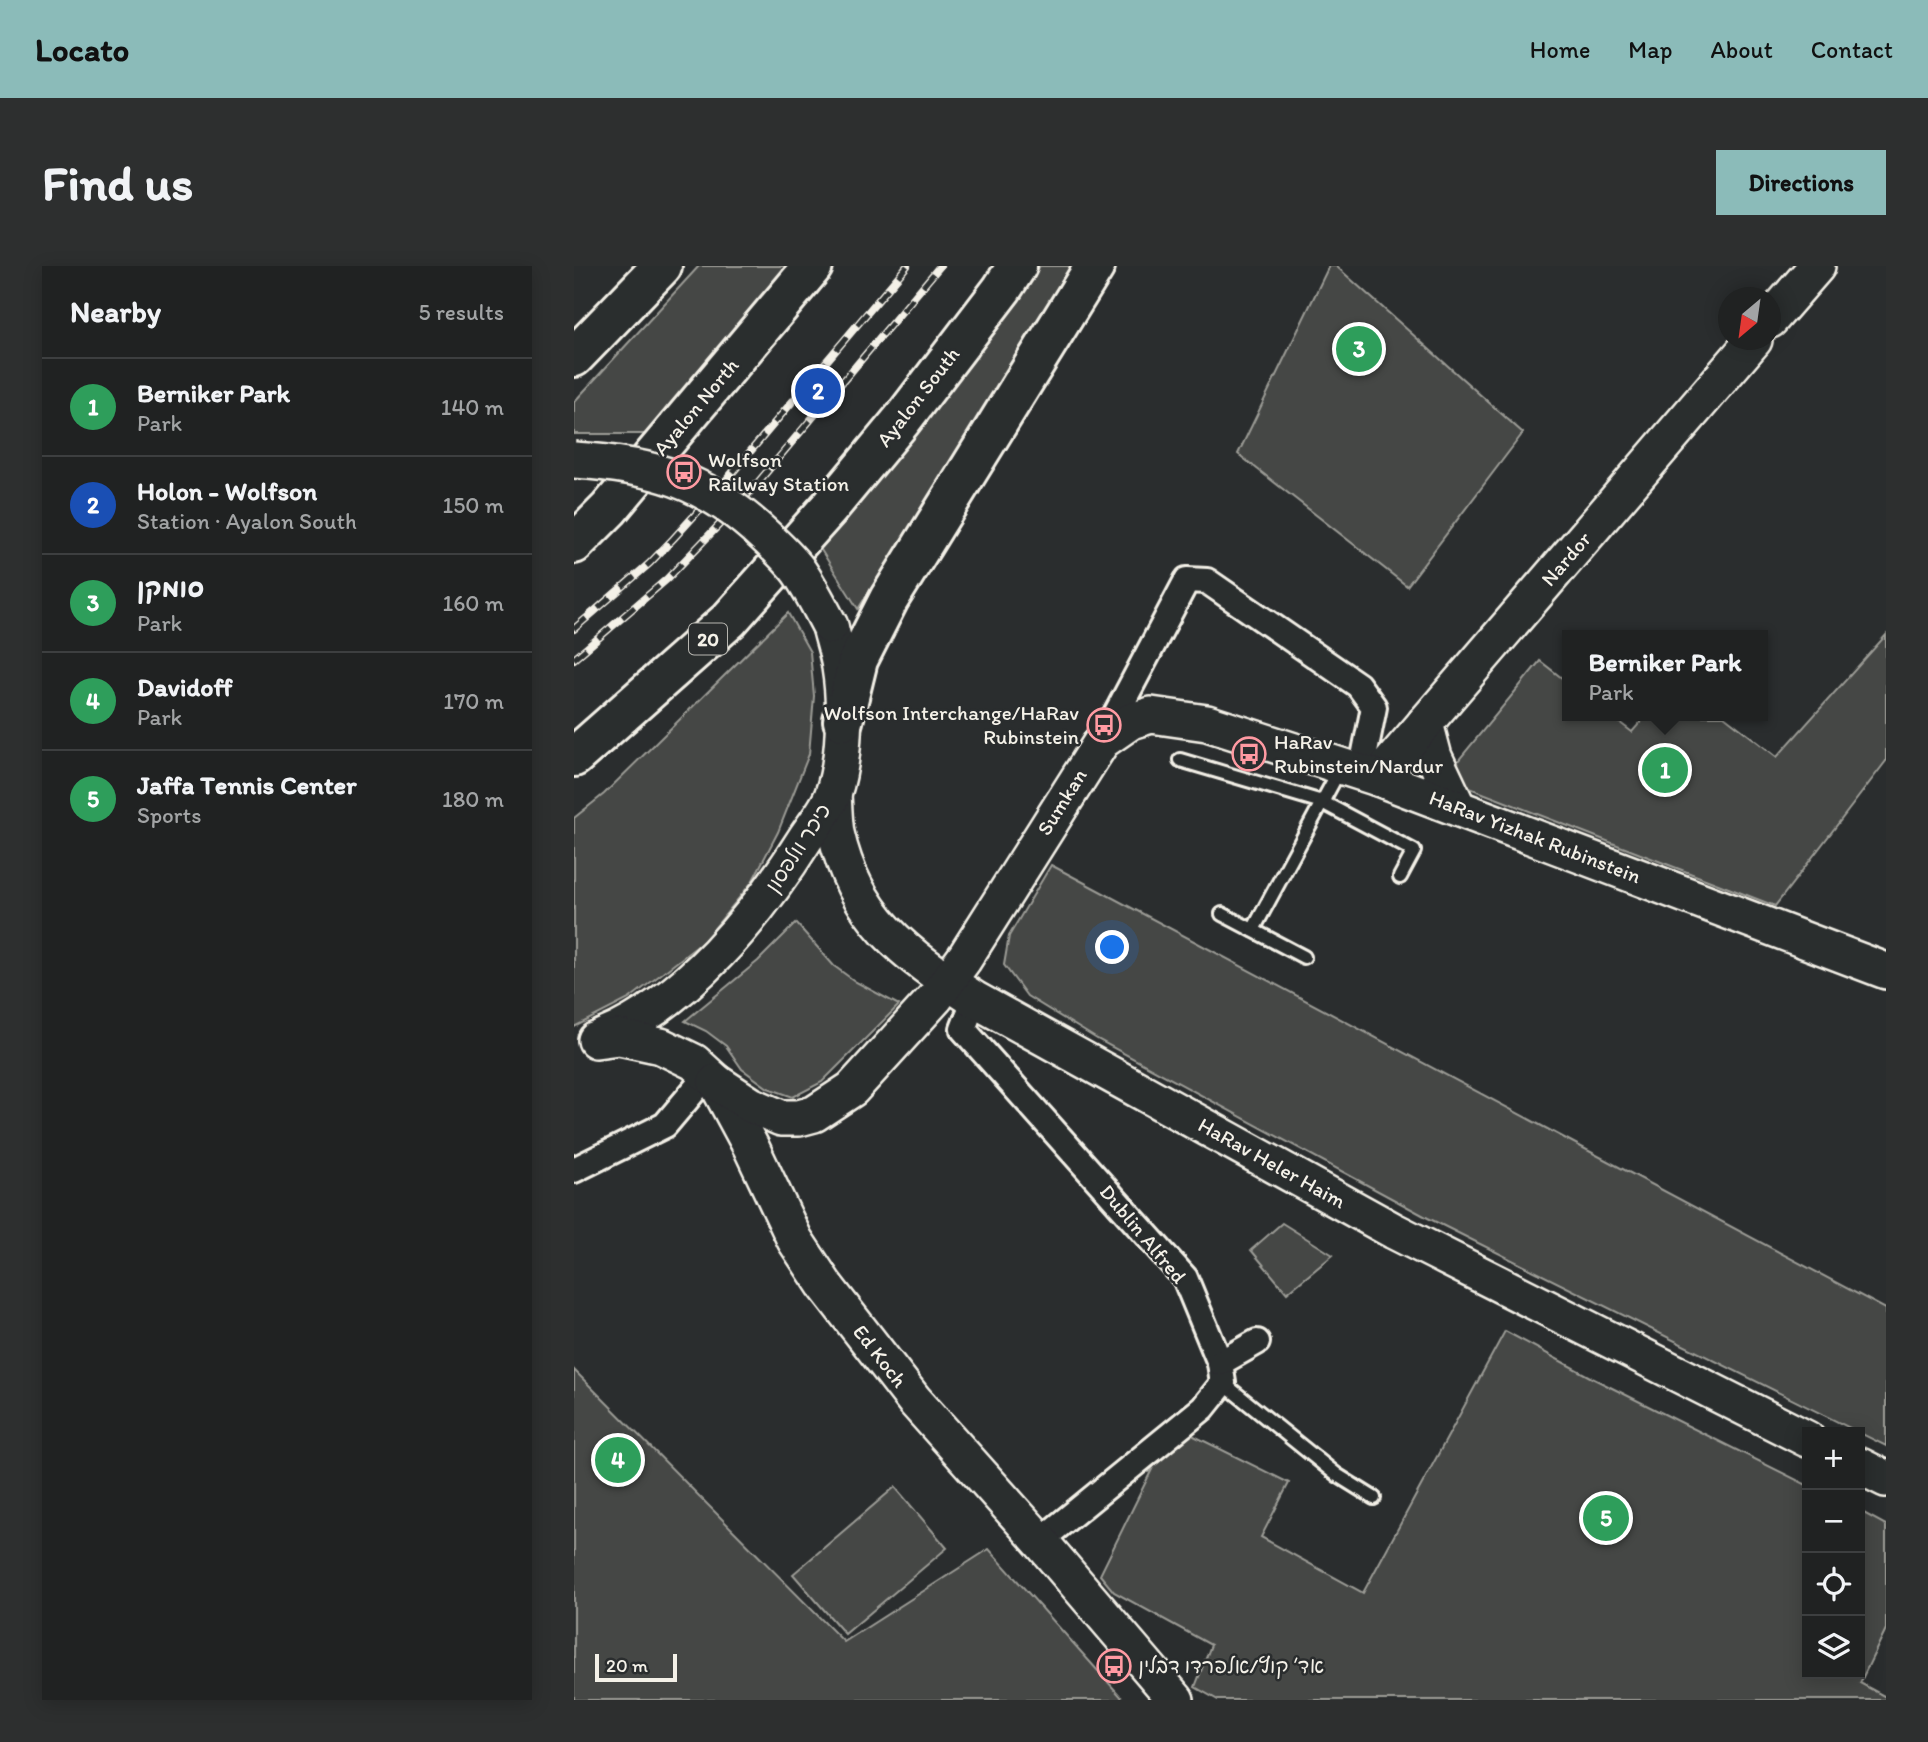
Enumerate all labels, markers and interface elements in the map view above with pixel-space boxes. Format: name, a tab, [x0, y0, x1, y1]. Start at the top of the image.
text: Locato	[35, 30, 129, 69]
text: Home	[1530, 35, 1590, 64]
text: Map	[1628, 35, 1672, 64]
text: About	[1710, 35, 1773, 64]
text: Contact	[1811, 35, 1893, 64]
button: Directions	[1716, 150, 1886, 215]
text: Find us	[42, 153, 193, 212]
north arrow	[1718, 287, 1781, 350]
text: Nearby	[70, 293, 161, 330]
text: 5 results	[418, 298, 504, 326]
pin: 3	[1336, 323, 1382, 375]
street label: Ayalon South	[871, 342, 964, 452]
street label: Ayalon North	[648, 353, 744, 460]
pin: 2	[795, 365, 841, 417]
text: Berniker Park	[137, 377, 290, 409]
text: 1	[88, 393, 98, 421]
text: 140 m	[441, 393, 504, 421]
text: Park	[137, 409, 182, 437]
place label: Wolfson Railway Station	[708, 447, 849, 496]
bus stop icon: Wolfson Railway Station	[665, 453, 703, 491]
text: Holon - Wolfson	[137, 475, 317, 507]
text: 2	[87, 491, 99, 519]
text: 150 m	[443, 491, 504, 519]
text: Station · Ayalon South	[137, 507, 357, 535]
street label: Nardor	[1535, 526, 1596, 591]
text: סומקן	[137, 572, 204, 604]
text: 3	[87, 589, 99, 617]
text: 160 m	[442, 589, 504, 617]
text: Park	[137, 609, 182, 637]
road number: 20	[689, 624, 727, 654]
popup	[1562, 630, 1768, 721]
text: Berniker Park	[1589, 646, 1741, 678]
text: Davidoff	[137, 671, 232, 703]
text: Park	[1589, 678, 1634, 706]
text: 4	[86, 687, 100, 715]
text: 170 m	[443, 687, 504, 715]
place label: Wolfson Interchange/HaRav Rubinstein	[823, 700, 1079, 749]
text: Park	[137, 703, 182, 731]
bus stop icon: Wolfson Interchange/HaRav Rubinstein	[1085, 706, 1123, 744]
place label: HaRav Rubinstein/Nardur	[1274, 729, 1444, 778]
bus stop icon: HaRav Rubinstein/Nardur	[1230, 735, 1268, 773]
pin: 1	[1642, 744, 1688, 796]
street label: Sumkan	[1031, 764, 1092, 840]
text: Jaffa Tennis Center	[137, 769, 356, 801]
text: 5	[87, 785, 99, 813]
text: 180 m	[442, 785, 504, 813]
street label: HaRav Yizhak Rubinstein	[1426, 785, 1645, 888]
street label: כיכר וולפסון	[760, 799, 836, 897]
text: Sports	[137, 801, 201, 829]
your location	[1095, 930, 1129, 964]
street label: HaRav Heler Haim	[1194, 1112, 1351, 1214]
street label: Dublin Alfred	[1095, 1179, 1192, 1289]
street label: Ed Koch	[848, 1319, 913, 1392]
map controls	[1802, 1427, 1865, 1679]
button: +	[1802, 1427, 1865, 1490]
pin: 4	[595, 1434, 641, 1486]
button: −	[1802, 1490, 1865, 1553]
pin: 5	[1583, 1492, 1629, 1544]
button: locate	[1802, 1553, 1865, 1616]
button: layers	[1802, 1616, 1865, 1679]
bus stop icon: אד׳ קוץ/אלפרדו דבלין	[1095, 1647, 1133, 1685]
scale bar	[595, 1651, 677, 1683]
place label: אד׳ קוץ/אלפרדו דבלין	[1138, 1653, 1324, 1679]
text: 20 m	[606, 1654, 648, 1677]

